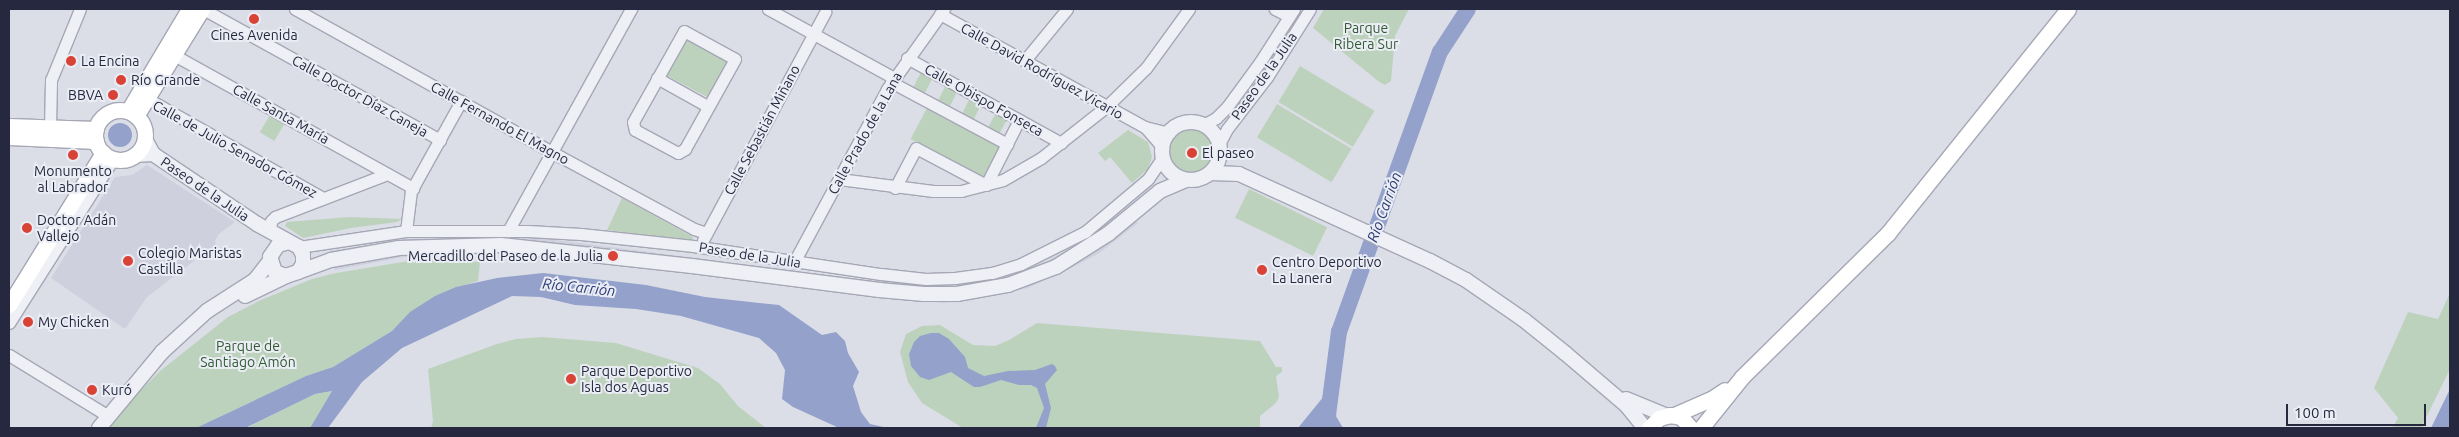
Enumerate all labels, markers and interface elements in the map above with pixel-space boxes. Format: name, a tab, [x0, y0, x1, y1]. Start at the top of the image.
marker: Cines Avenida	[248, 13, 260, 25]
street label: Calle David Rodríguez Vicario	[958, 19, 1126, 123]
park label: Parque Ribera Sur	[1334, 20, 1398, 52]
place label: Cines Avenida	[210, 27, 298, 43]
street label: Paseo de la Julia	[1228, 29, 1300, 123]
street label: Calle Doctor Díaz Caneja	[289, 52, 431, 140]
place label: La Encina	[81, 53, 139, 69]
marker: La Encina	[65, 55, 77, 67]
street label: Calle Obispo Fonseca	[922, 60, 1046, 140]
street label: Calle Sebastián Miñano	[721, 62, 803, 198]
street label: Calle Prado de la Lana	[824, 69, 906, 197]
place label: Río Grande	[131, 72, 200, 88]
marker: Río Grande	[115, 74, 127, 86]
street label: Calle Fernando El Magno	[428, 78, 572, 168]
street label: Calle Santa María	[230, 81, 332, 147]
place label: BBVA	[68, 87, 103, 103]
marker: BBVA	[107, 89, 119, 101]
street label: Calle de Julio Senador Gómez	[150, 97, 320, 201]
place label: El paseo	[1202, 145, 1254, 161]
marker: El paseo	[1186, 147, 1198, 159]
marker: Monumento al Labrador	[67, 149, 79, 161]
street label: Paseo de la Julia	[158, 153, 252, 225]
place label: Monumento al Labrador	[34, 163, 112, 196]
water label: Río Carrión	[1363, 170, 1405, 244]
place label: Doctor Adán Vallejo	[37, 212, 116, 244]
marker: Doctor Adán Vallejo	[21, 222, 33, 234]
street label: Paseo de la Julia	[698, 239, 802, 271]
place label: Colegio Maristas Castilla	[138, 245, 242, 278]
place label: Mercadillo del Paseo de la Julia	[408, 248, 603, 264]
marker: Mercadillo del Paseo de la Julia	[607, 250, 619, 262]
place label: Centro Deportivo La Lanera	[1272, 254, 1382, 286]
marker: Colegio Maristas Castilla	[122, 255, 134, 267]
marker: Centro Deportivo La Lanera	[1256, 264, 1268, 276]
water label: Río Carrión	[542, 274, 616, 300]
place label: My Chicken	[38, 314, 109, 330]
marker: My Chicken	[22, 316, 34, 328]
park label: Parque de Santiago Amón	[200, 338, 296, 371]
place label: Parque Deportivo Isla dos Aguas	[581, 363, 692, 396]
marker: Parque Deportivo Isla dos Aguas	[565, 373, 577, 385]
place label: Kuró	[102, 382, 132, 398]
marker: Kuró	[86, 384, 98, 396]
scale bar	[2289, 394, 2429, 426]
text: 100 m	[2294, 404, 2336, 421]

